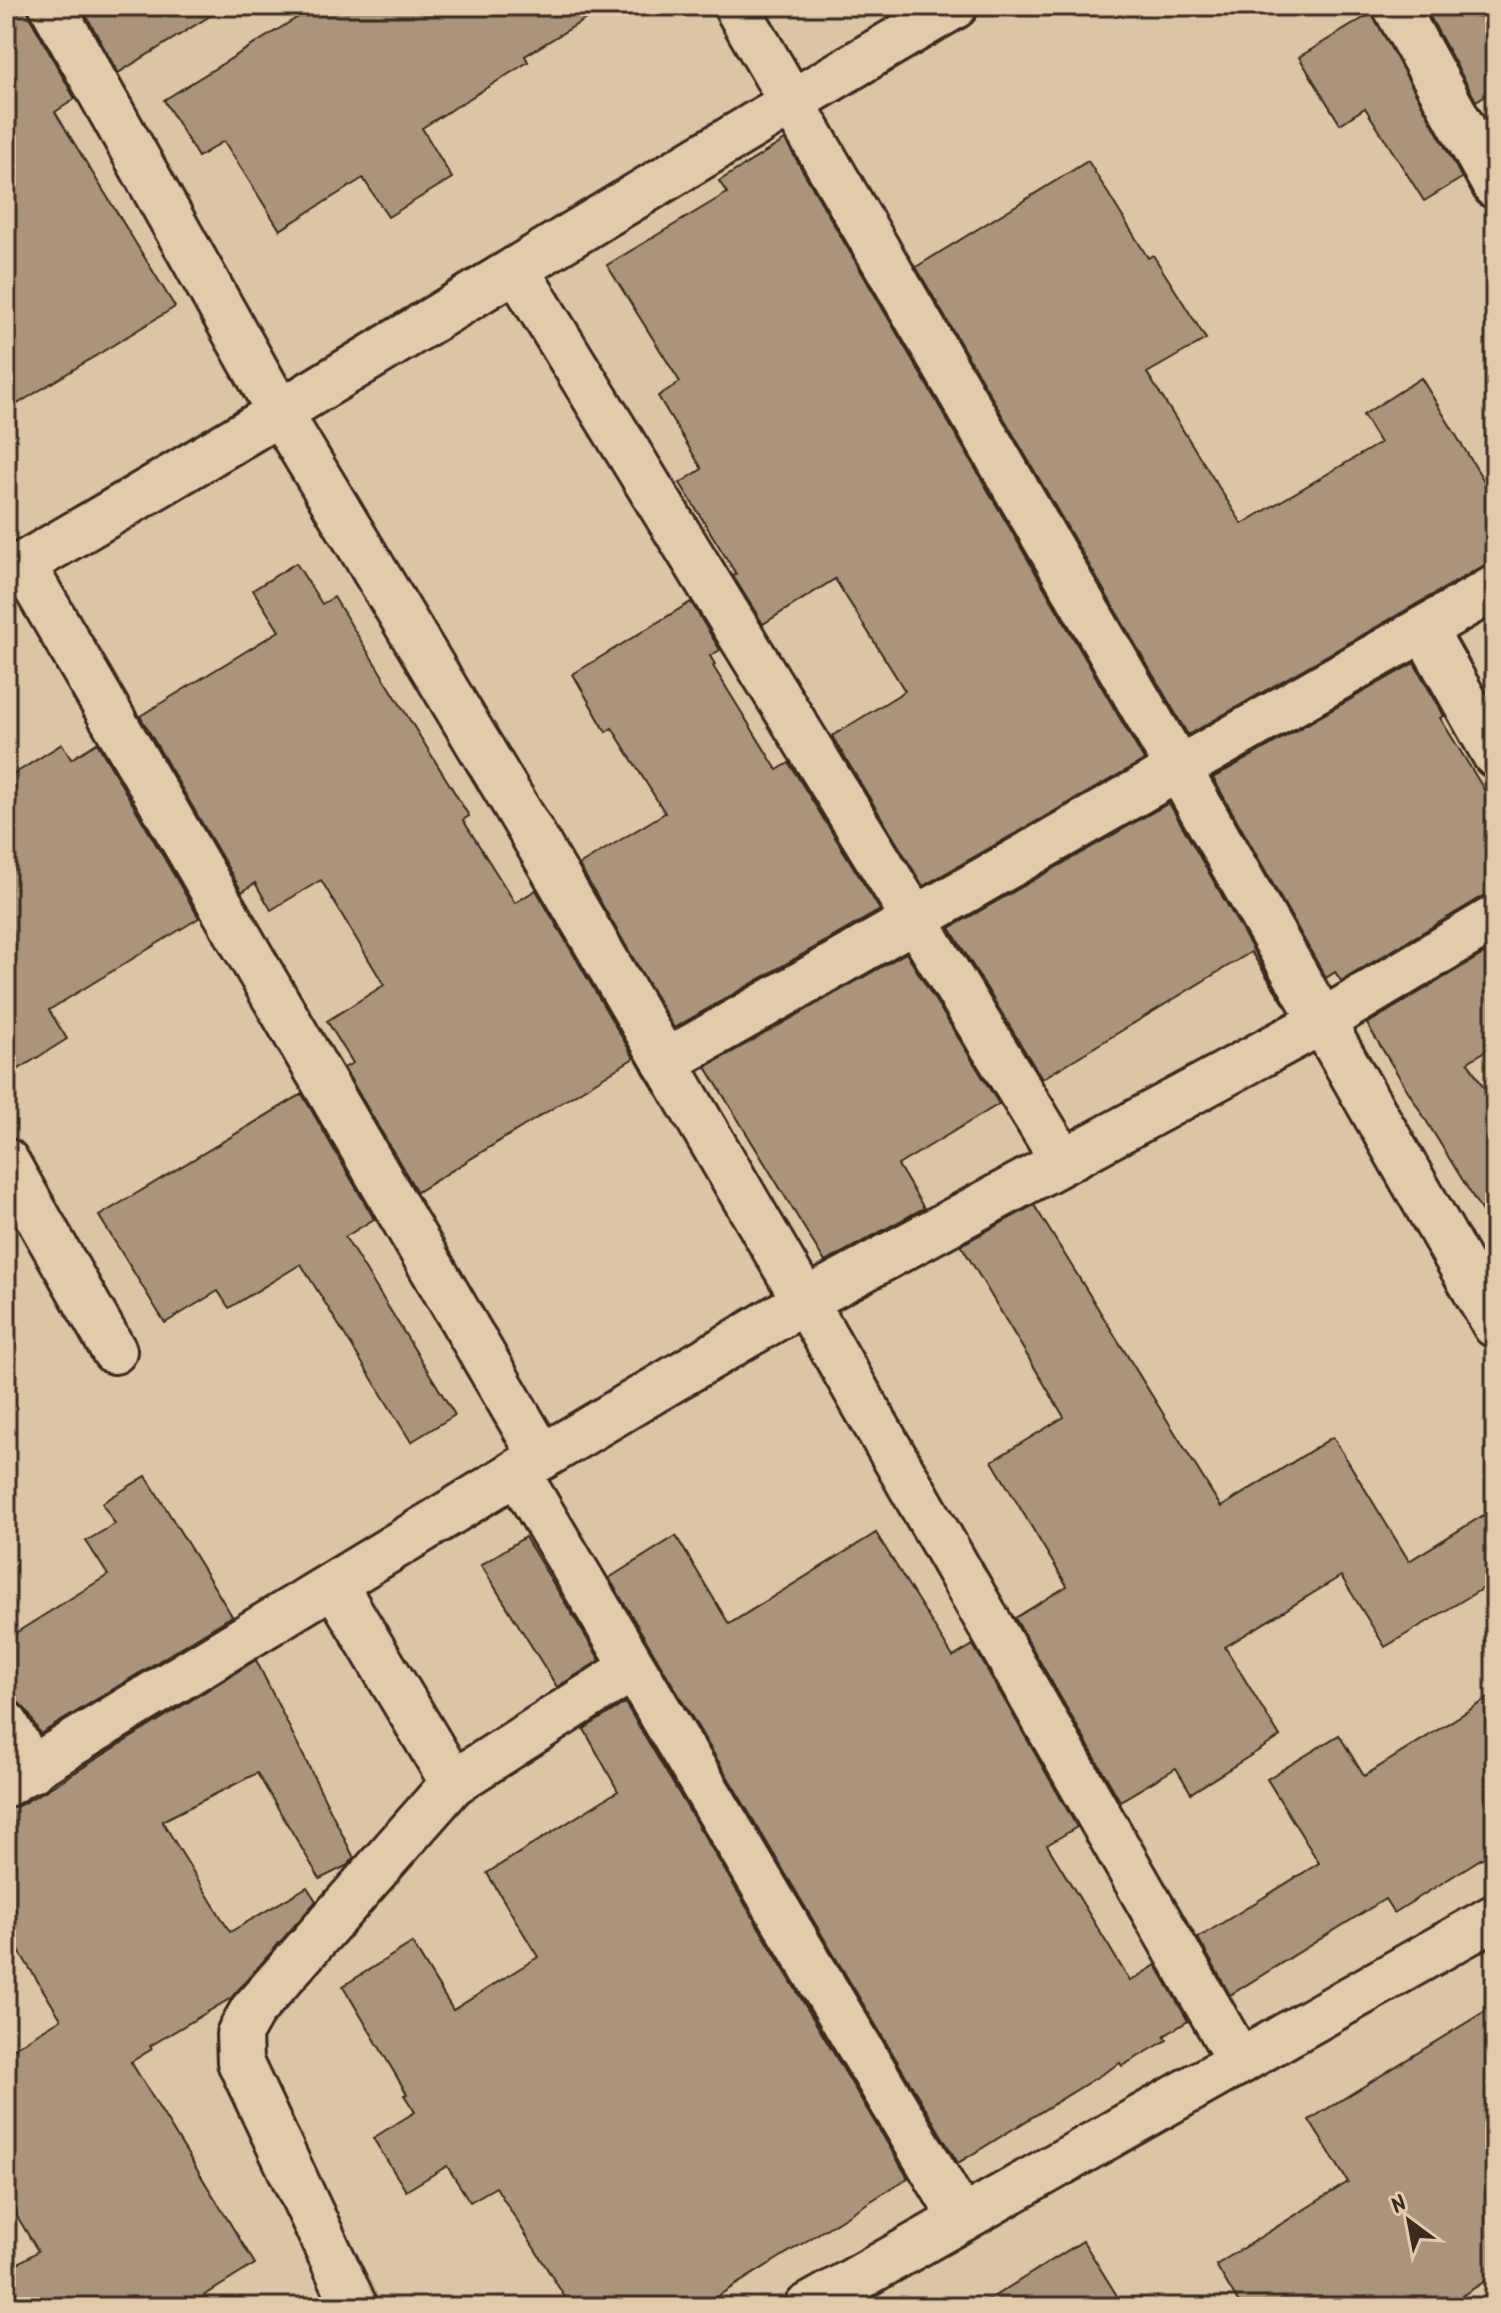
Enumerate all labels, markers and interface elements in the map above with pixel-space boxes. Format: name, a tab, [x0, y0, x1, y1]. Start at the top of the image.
north arrow	[1369, 2181, 1449, 2261]
text: N	[1385, 2188, 1415, 2225]

